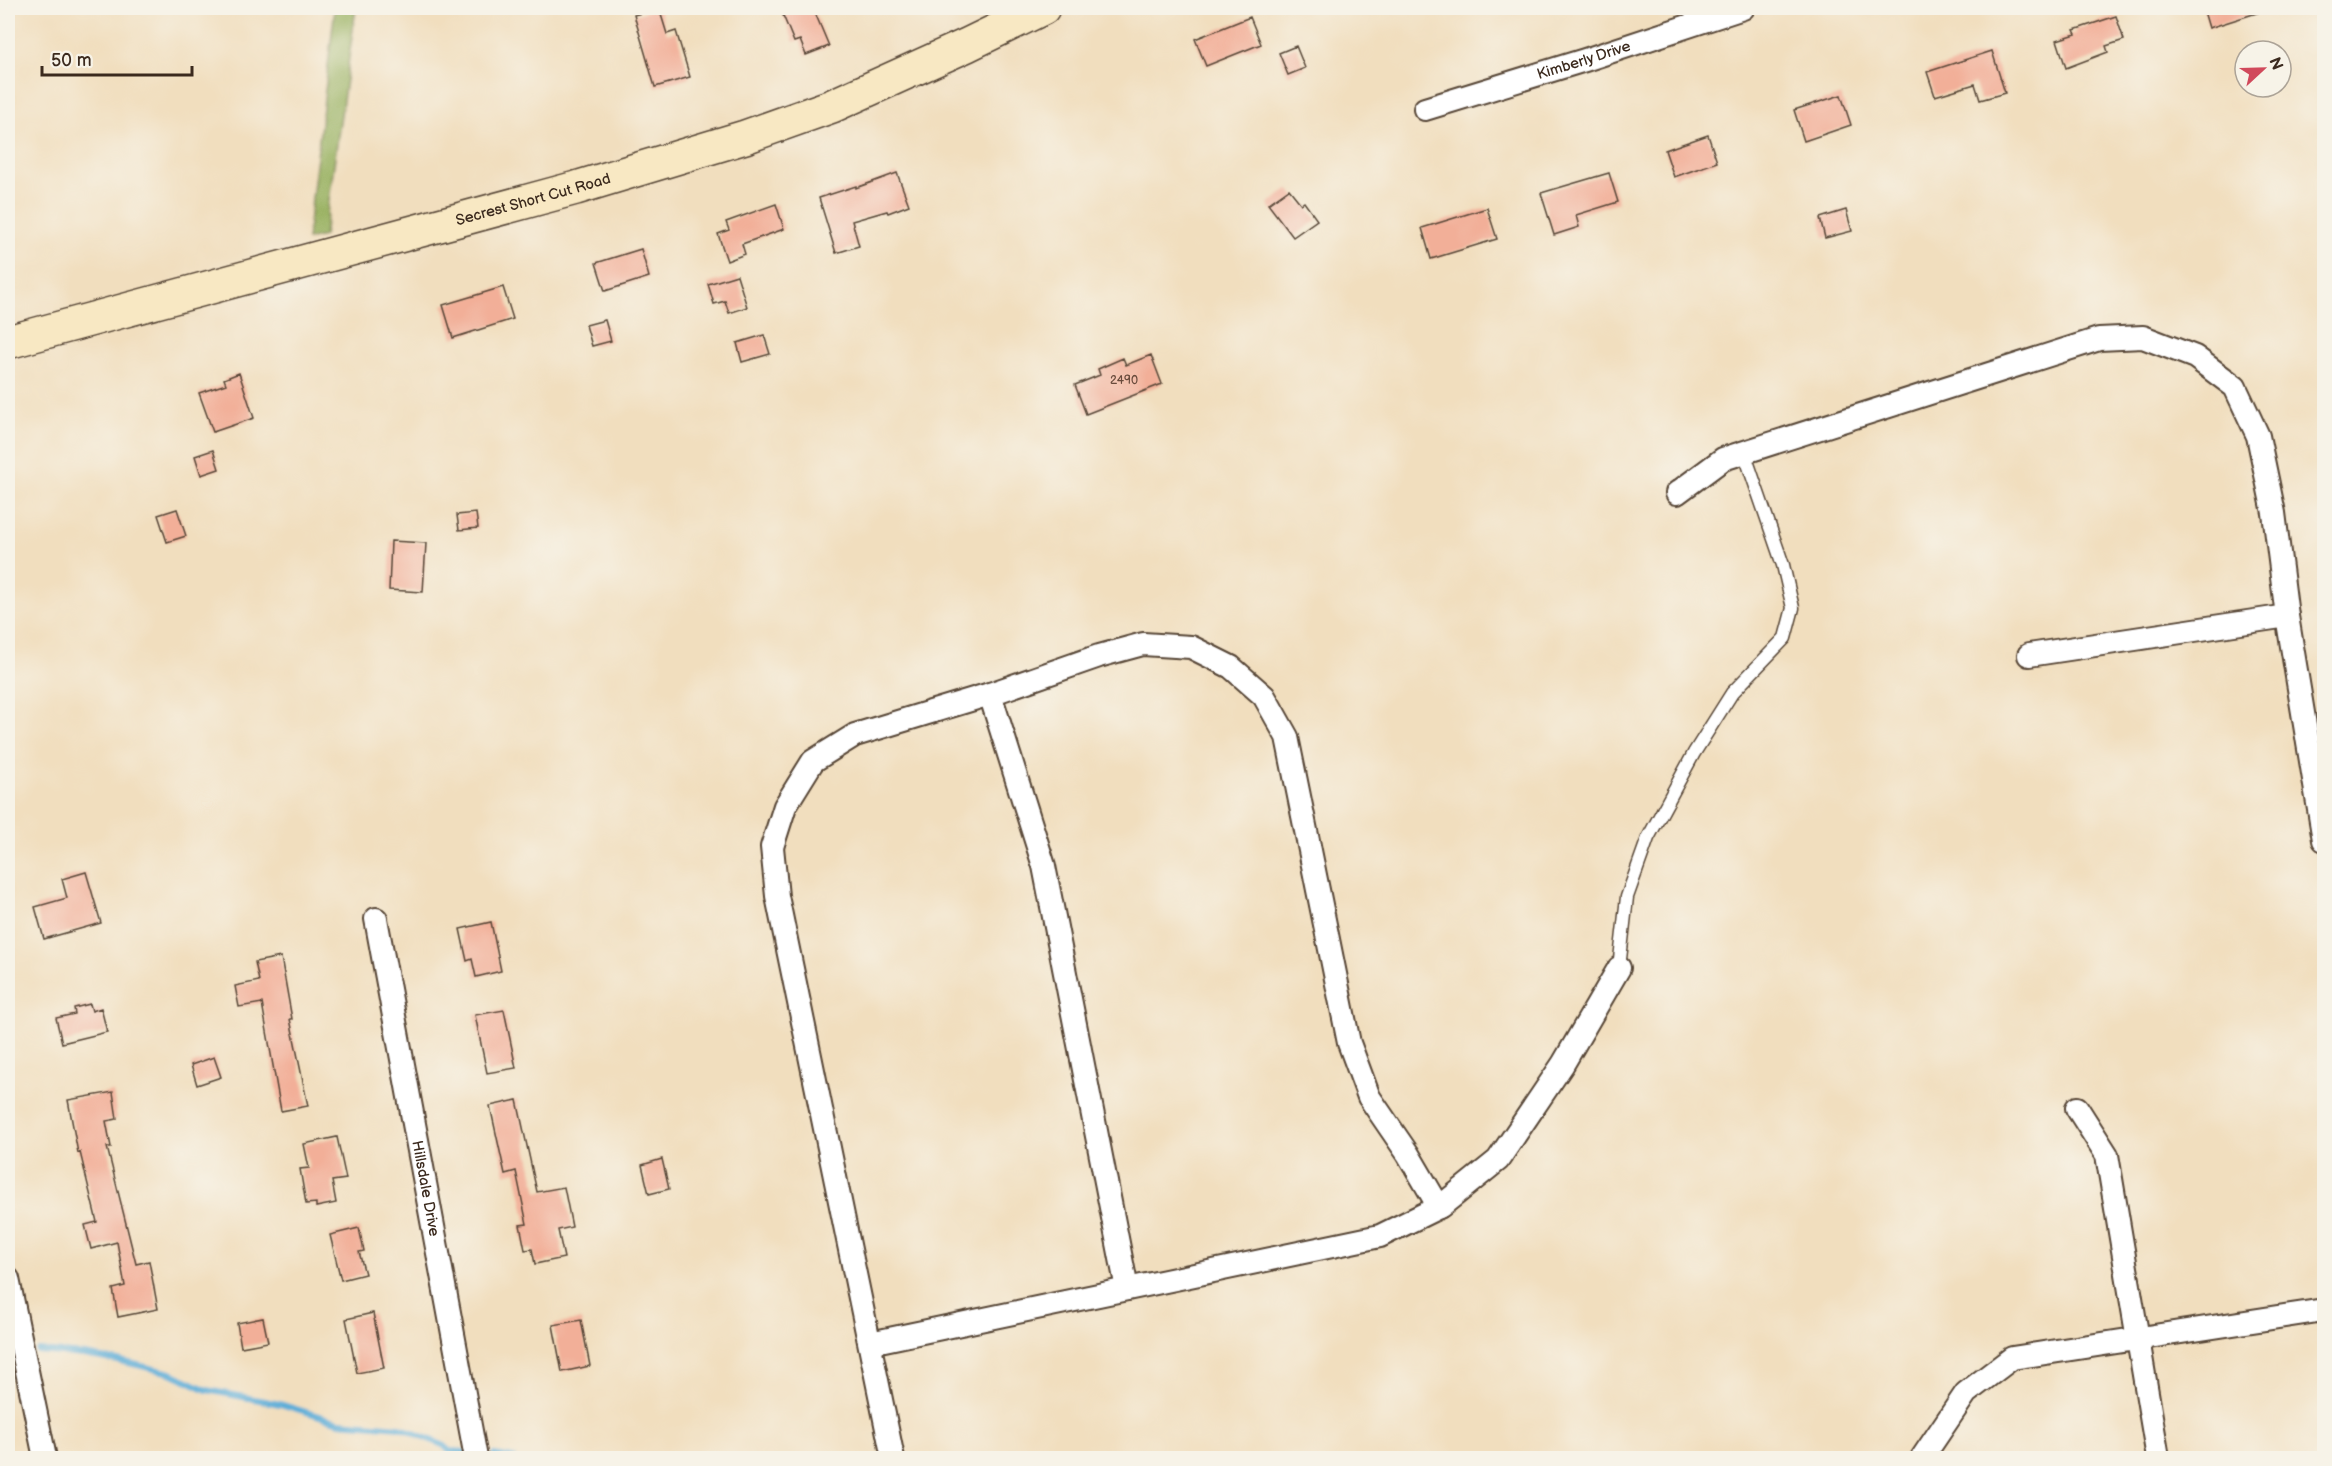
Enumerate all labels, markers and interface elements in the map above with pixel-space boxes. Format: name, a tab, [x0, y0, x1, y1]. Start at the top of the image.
street label: Kimberly Drive	[1535, 36, 1633, 84]
scale bar	[42, 39, 192, 77]
north arrow	[2233, 39, 2293, 99]
text: 50 m	[51, 50, 92, 71]
text: N	[2264, 55, 2287, 73]
street label: Secrest Short Cut Road	[453, 169, 613, 230]
house number: 2490	[1110, 373, 1138, 388]
street label: Hillsdale Drive	[408, 1139, 444, 1238]

